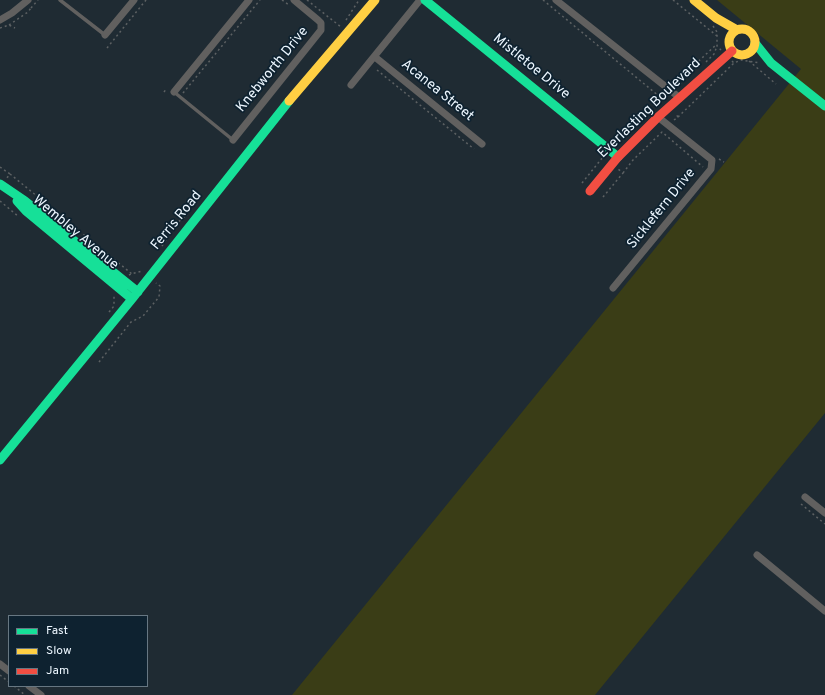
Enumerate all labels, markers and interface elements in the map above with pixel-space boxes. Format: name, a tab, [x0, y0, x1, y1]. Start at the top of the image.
street label: Knebworth Drive	[233, 24, 313, 116]
street label: Mistletoe Drive	[489, 31, 573, 103]
street label: Everlasting Boulevard	[595, 56, 705, 162]
street label: Acanea Street	[397, 57, 477, 125]
street label: Sicklefern Drive	[624, 165, 700, 253]
street label: Ferris Road	[148, 188, 206, 254]
street label: Wembley Avenue	[29, 192, 121, 274]
legend	[8, 615, 148, 687]
text: Fast	[46, 623, 68, 639]
text: Slow	[46, 643, 72, 659]
text: Jam	[46, 663, 69, 679]

